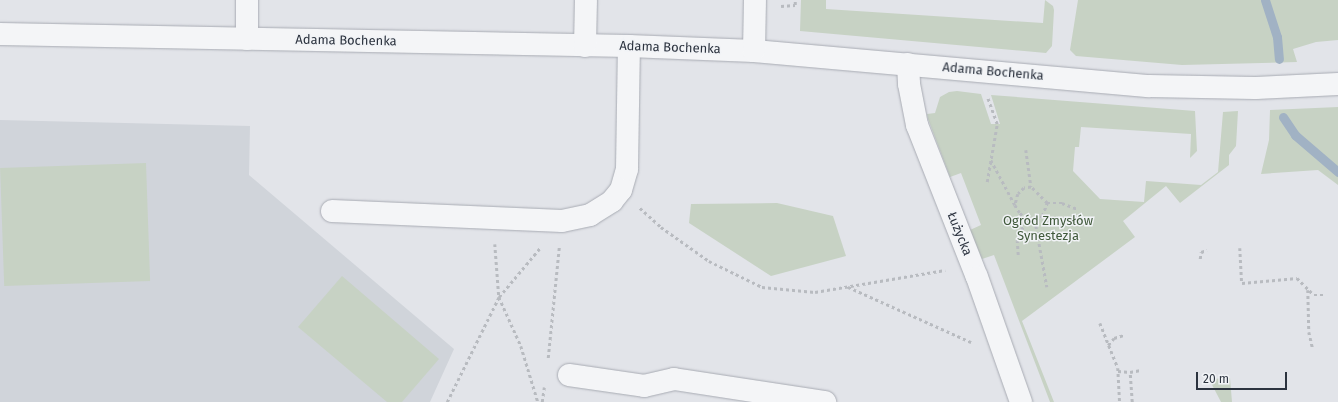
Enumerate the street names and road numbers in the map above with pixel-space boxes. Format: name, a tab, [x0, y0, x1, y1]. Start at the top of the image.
street label: Adama Bochenka	[295, 32, 397, 50]
street label: Adama Bochenka	[619, 38, 721, 58]
street label: Adama Bochenka	[942, 60, 1044, 84]
street label: Łużycka	[943, 210, 975, 258]

